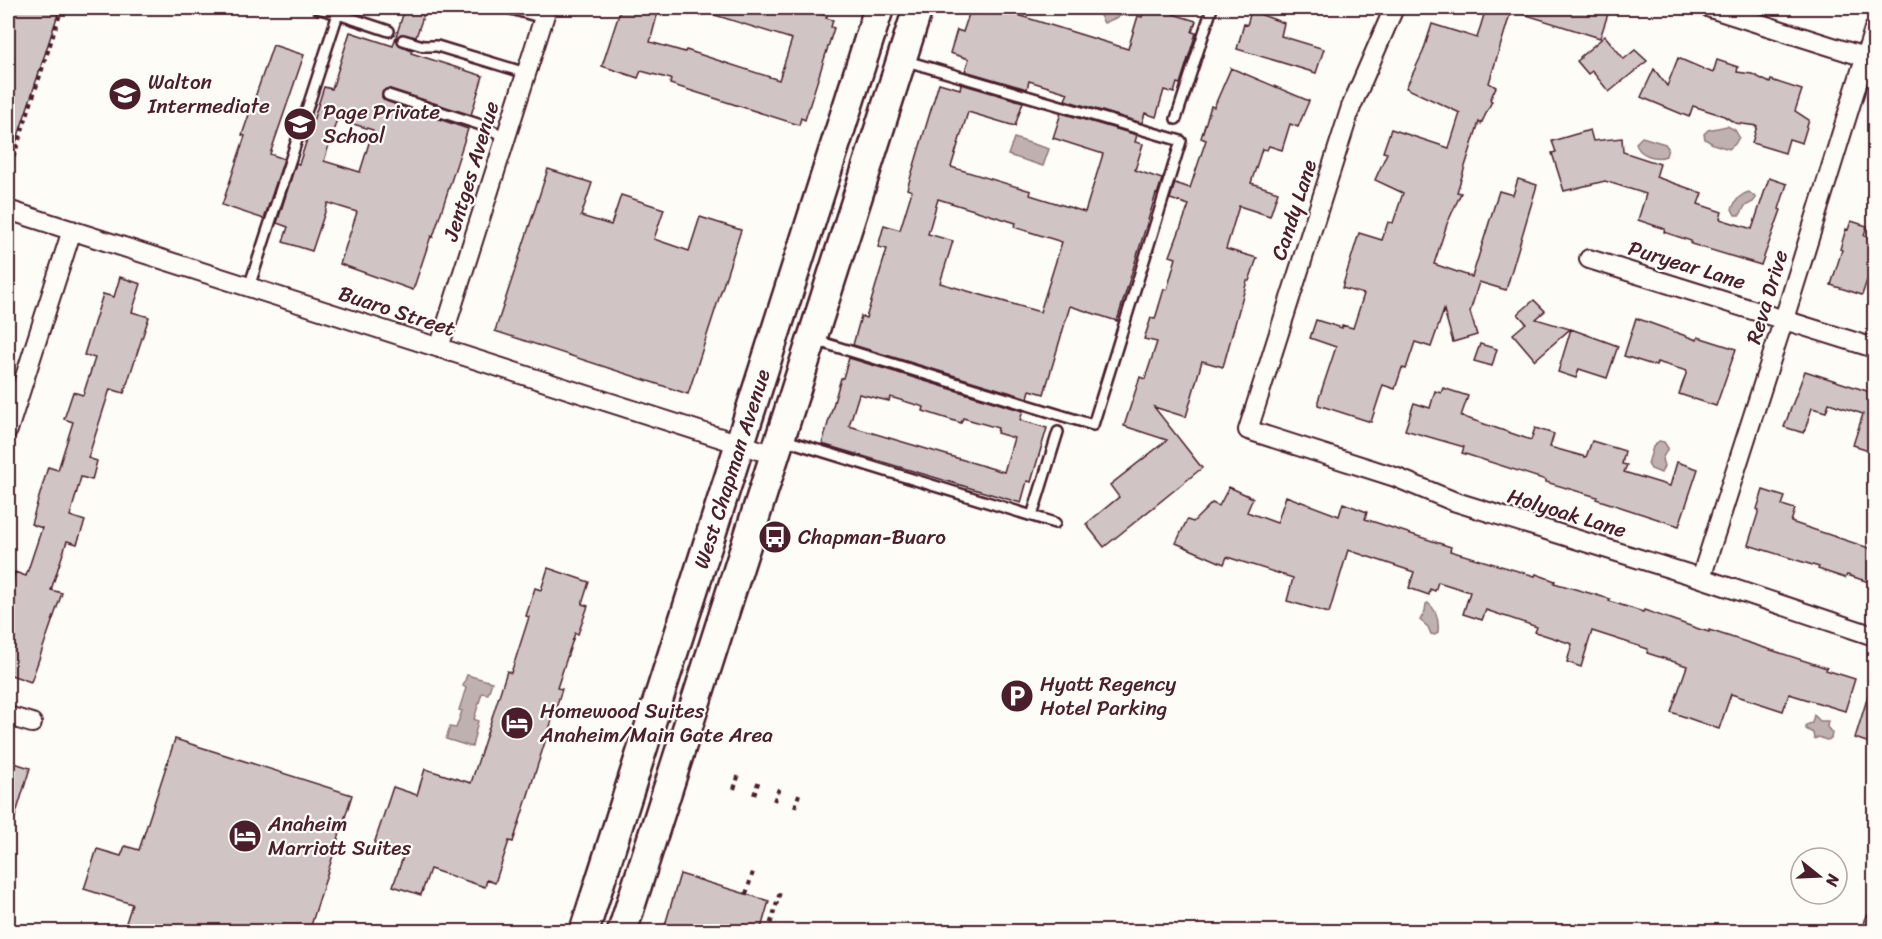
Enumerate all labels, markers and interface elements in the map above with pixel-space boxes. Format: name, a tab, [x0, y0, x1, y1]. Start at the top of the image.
place label: Walton Intermediate	[147, 63, 270, 125]
school or university icon: Walton Intermediate	[107, 76, 143, 112]
place label: Page Private School	[323, 93, 440, 155]
street label: Jentges Avenue	[431, 96, 510, 247]
school or university icon: Page Private School	[282, 106, 318, 142]
street label: Candy Lane	[1260, 155, 1328, 265]
street label: Puryear Lane	[1623, 229, 1751, 301]
street label: Reva Drive	[1735, 245, 1799, 349]
street label: Buaro Street	[333, 274, 461, 348]
street label: West Chapman Avenue	[682, 364, 781, 574]
street label: Holyoak Lane	[1503, 477, 1631, 549]
place label: Chapman-Buaro	[798, 518, 946, 556]
bus stop icon: Chapman-Buaro	[757, 519, 793, 555]
place label: Hyatt Regency Hotel Parking	[1040, 665, 1176, 727]
parking icon: Hyatt Regency Hotel Parking	[999, 678, 1035, 714]
place label: Homewood Suites Anaheim/Main Gate Area	[539, 692, 773, 754]
hotel icon: Homewood Suites Anaheim/Main Gate Area	[499, 705, 535, 741]
place label: Anaheim Marriott Suites	[267, 805, 411, 867]
hotel icon: Anaheim Marriott Suites	[227, 818, 263, 854]
north arrow	[1789, 846, 1849, 906]
text: N	[1817, 870, 1849, 891]

